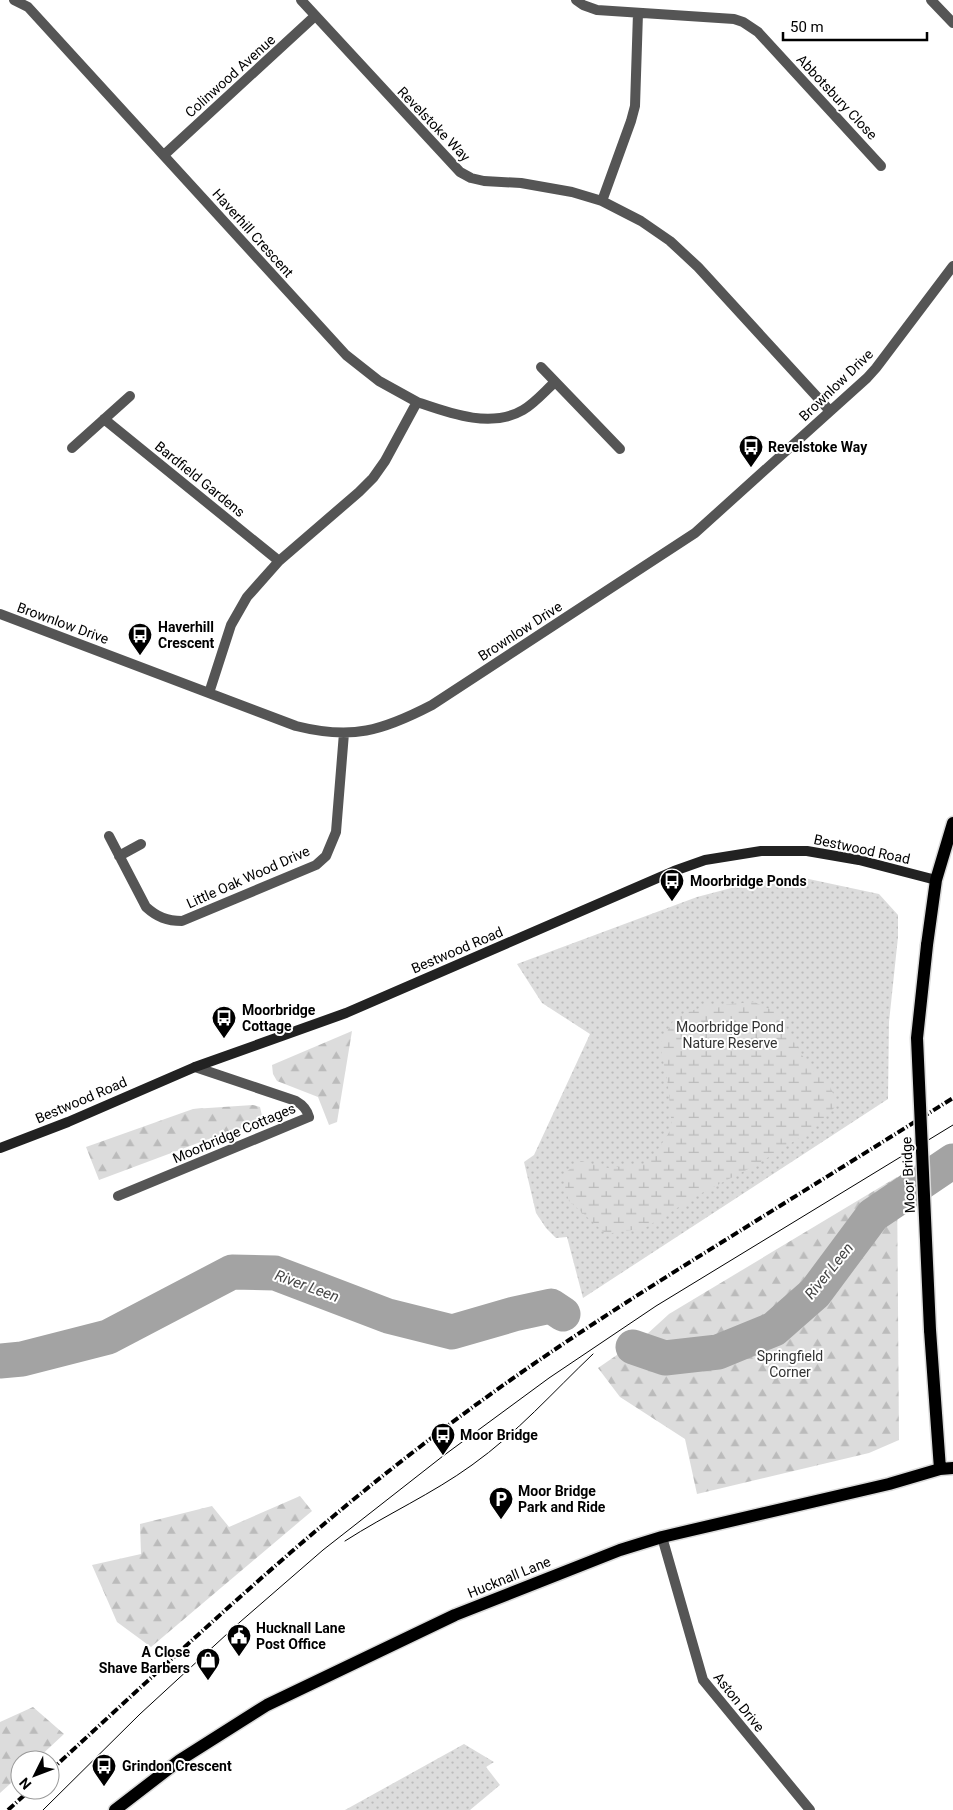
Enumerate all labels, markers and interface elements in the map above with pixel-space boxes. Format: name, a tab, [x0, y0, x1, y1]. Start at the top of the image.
scale bar	[783, 10, 927, 42]
text: 50 m	[790, 18, 824, 36]
street label: Colinwood Avenue	[182, 31, 278, 121]
street label: Abbotsbury Close	[794, 51, 880, 143]
street label: Revelstoke Way	[394, 83, 474, 165]
street label: Haverhill Crescent	[209, 186, 297, 281]
street label: Brownlow Drive	[796, 346, 876, 424]
bus stop icon: Revelstoke Way	[738, 434, 764, 468]
street label: Bardfield Gardens	[152, 438, 248, 520]
place label: Revelstoke Way	[768, 439, 868, 455]
street label: Brownlow Drive	[475, 598, 565, 664]
street label: Brownlow Drive	[15, 599, 111, 647]
place label: Haverhill Crescent	[158, 619, 215, 651]
bus stop icon: Haverhill Crescent	[127, 622, 153, 656]
street label: Bestwood Road	[812, 831, 912, 867]
street label: Little Oak Wood Drive	[184, 843, 312, 911]
bus stop icon: Moorbridge Ponds	[659, 868, 685, 902]
place label: Moorbridge Ponds	[690, 873, 807, 889]
street label: Bestwood Road	[409, 924, 505, 976]
place label: Moorbridge Cottage	[242, 1002, 316, 1034]
bus stop icon: Moorbridge Cottage	[211, 1005, 237, 1039]
park label: Moorbridge Pond Nature Reserve	[676, 1019, 784, 1051]
street label: Bestwood Road	[33, 1074, 129, 1126]
street label: Moorbridge Cottages	[170, 1100, 298, 1166]
street label: Moor Bridge	[898, 1136, 918, 1214]
water label: River Leen	[801, 1239, 857, 1303]
water label: River Leen	[272, 1266, 342, 1306]
park label: Springfield Corner	[757, 1348, 823, 1380]
bus stop icon: Moor Bridge	[430, 1422, 456, 1456]
place label: Moor Bridge	[460, 1427, 538, 1443]
place label: Moor Bridge Park and Ride	[518, 1483, 606, 1515]
parking icon: Moor Bridge Park and Ride	[488, 1486, 514, 1520]
street label: Hucknall Lane	[465, 1553, 553, 1601]
place label: Hucknall Lane Post Office	[256, 1620, 346, 1652]
public building icon: Hucknall Lane Post Office	[226, 1623, 252, 1657]
place label: A Close Shave Barbers	[99, 1644, 190, 1676]
shop icon: A Close Shave Barbers	[195, 1647, 221, 1681]
street label: Aston Drive	[710, 1669, 768, 1735]
north arrow	[10, 1750, 60, 1800]
bus stop icon: Grindon Crescent	[91, 1753, 117, 1787]
place label: Grindon Crescent	[122, 1758, 232, 1774]
text: N	[16, 1775, 35, 1793]

